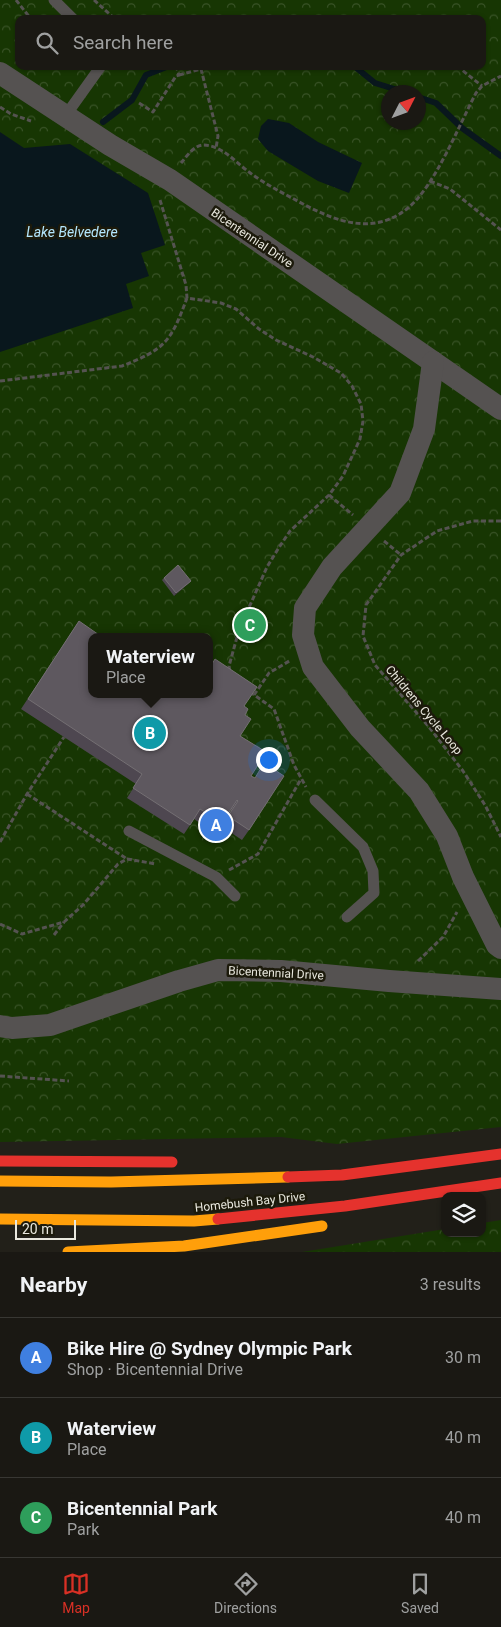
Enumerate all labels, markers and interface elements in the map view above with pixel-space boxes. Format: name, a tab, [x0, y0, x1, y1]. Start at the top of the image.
search box	[15, 15, 486, 70]
icon: search	[33, 29, 61, 57]
text: Search here	[73, 31, 173, 54]
north arrow	[381, 85, 426, 130]
street label: Bicentennial Drive	[208, 205, 296, 271]
water label: Lake Belvedere	[26, 224, 118, 240]
pin: C	[234, 606, 266, 644]
popup	[88, 633, 213, 698]
text: Waterview	[106, 645, 195, 668]
street label: Childrens Cycle Loop	[383, 663, 466, 758]
text: Place	[106, 668, 145, 687]
pin: B	[134, 714, 166, 752]
your location	[256, 747, 282, 773]
pin: A	[200, 806, 232, 844]
street label: Bicentennial Drive	[228, 964, 324, 982]
street label: Homebush Bay Drive	[194, 1189, 306, 1215]
map controls	[441, 1192, 486, 1237]
button: layers	[441, 1192, 486, 1237]
scale bar	[15, 1217, 76, 1240]
text: 20 m	[22, 1221, 54, 1237]
text: Nearby	[20, 1273, 87, 1297]
text: 3 results	[420, 1275, 481, 1294]
text: Bike Hire @ Sydney Olympic Park	[67, 1337, 352, 1360]
text: A	[31, 1348, 41, 1367]
text: 30 m	[445, 1348, 481, 1367]
text: Shop · Bicentennial Drive	[67, 1360, 243, 1379]
text: Waterview	[67, 1417, 156, 1440]
text: B	[31, 1428, 41, 1447]
text: 40 m	[445, 1428, 481, 1447]
text: Place	[67, 1440, 107, 1459]
text: Bicentennial Park	[67, 1497, 217, 1520]
text: C	[31, 1508, 41, 1527]
text: 40 m	[445, 1508, 481, 1527]
text: Park	[67, 1520, 99, 1539]
tab: Map	[62, 1570, 90, 1616]
tab: Directions	[214, 1570, 277, 1616]
tab: Saved	[401, 1570, 439, 1616]

